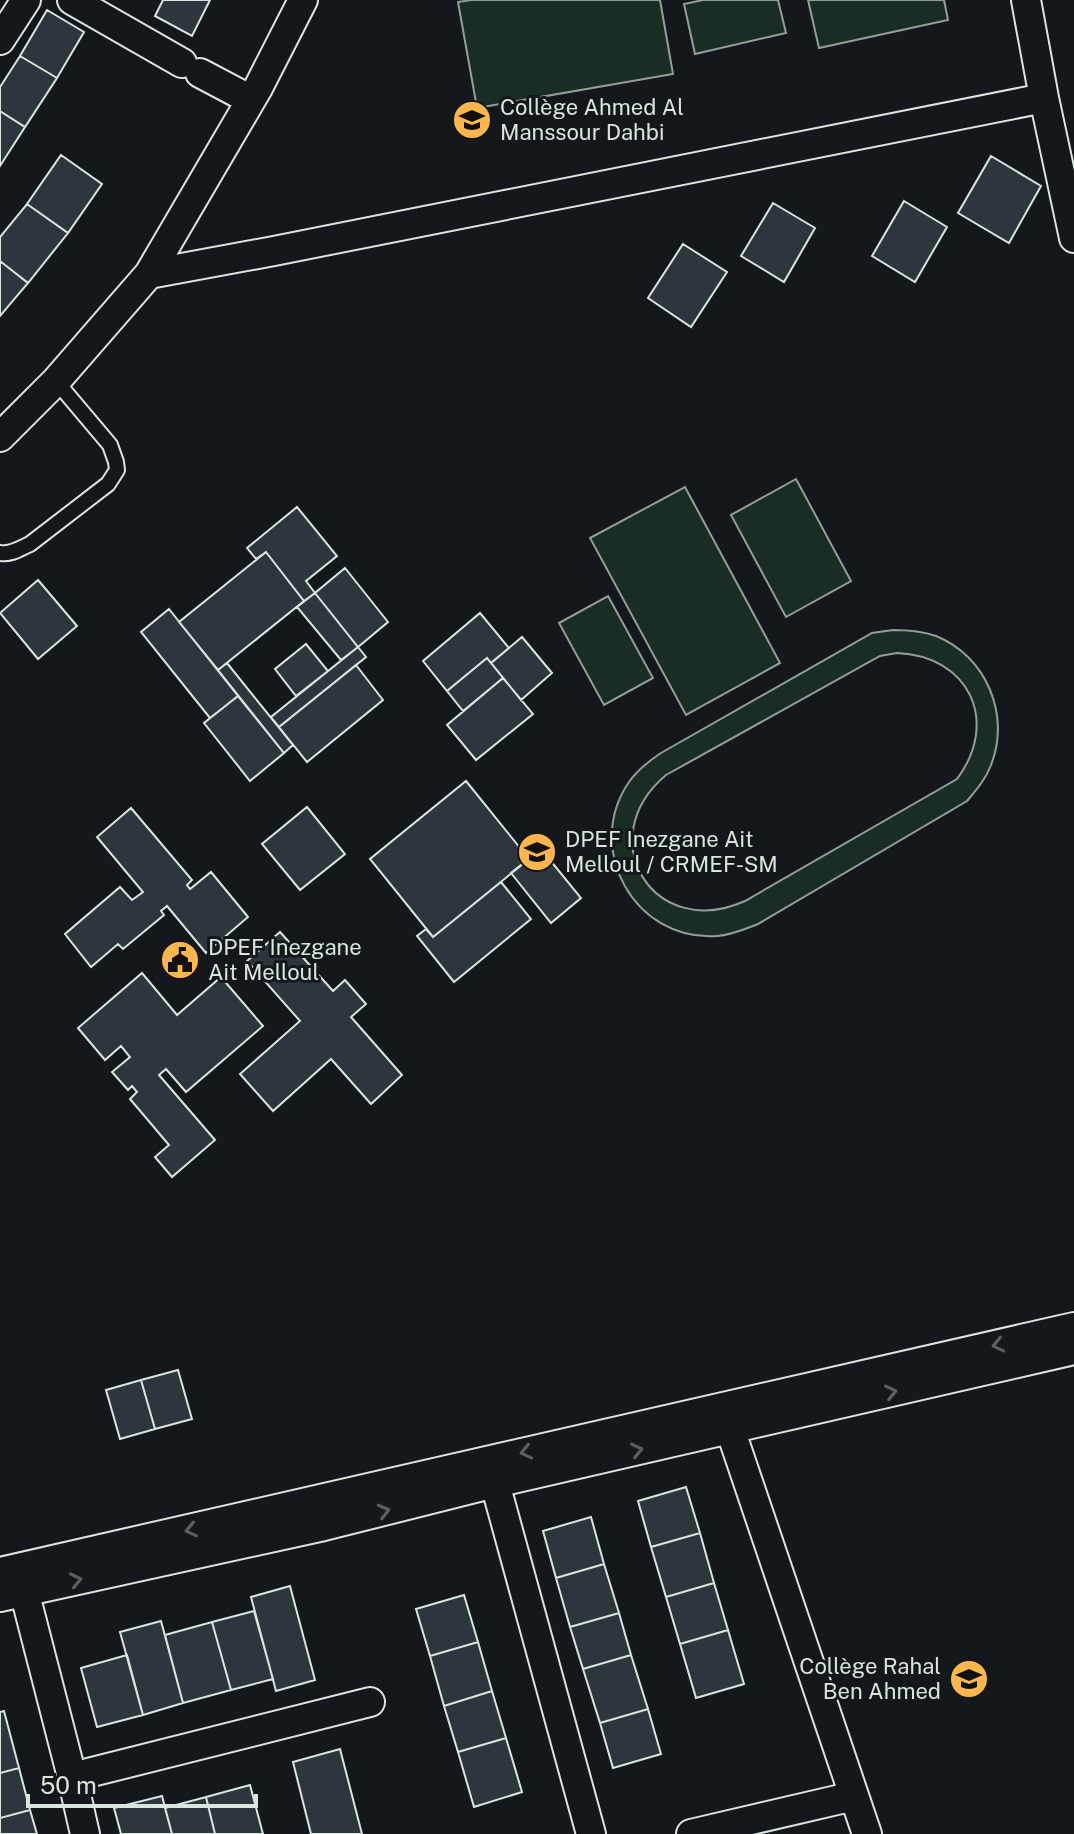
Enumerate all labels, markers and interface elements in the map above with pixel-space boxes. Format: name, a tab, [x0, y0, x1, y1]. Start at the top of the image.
place label: Collège Ahmed Al Manssour Dahbi	[500, 94, 684, 145]
school or university icon: Collège Ahmed Al Manssour Dahbi	[451, 99, 493, 141]
place label: DPEF Inezgane Ait Melloul / CRMEF-SM	[565, 826, 778, 877]
school or university icon: DPEF Inezgane Ait Melloul / CRMEF-SM	[516, 831, 558, 873]
place label: DPEF Inezgane Ait Melloul	[208, 934, 362, 985]
public building icon: DPEF Inezgane Ait Melloul	[159, 939, 201, 981]
one-way arrow	[992, 1336, 1005, 1353]
one-way arrow	[883, 1385, 897, 1402]
one-way arrow	[520, 1443, 533, 1460]
one-way arrow	[630, 1443, 644, 1460]
one-way arrow	[377, 1503, 391, 1520]
one-way arrow	[185, 1521, 198, 1538]
one-way arrow	[69, 1572, 82, 1589]
place label: Collège Rahal Ben Ahmed	[799, 1653, 941, 1704]
school or university icon: Collège Rahal Ben Ahmed	[948, 1658, 990, 1700]
scale bar	[28, 1758, 256, 1808]
text: 50 m	[40, 1771, 97, 1799]

